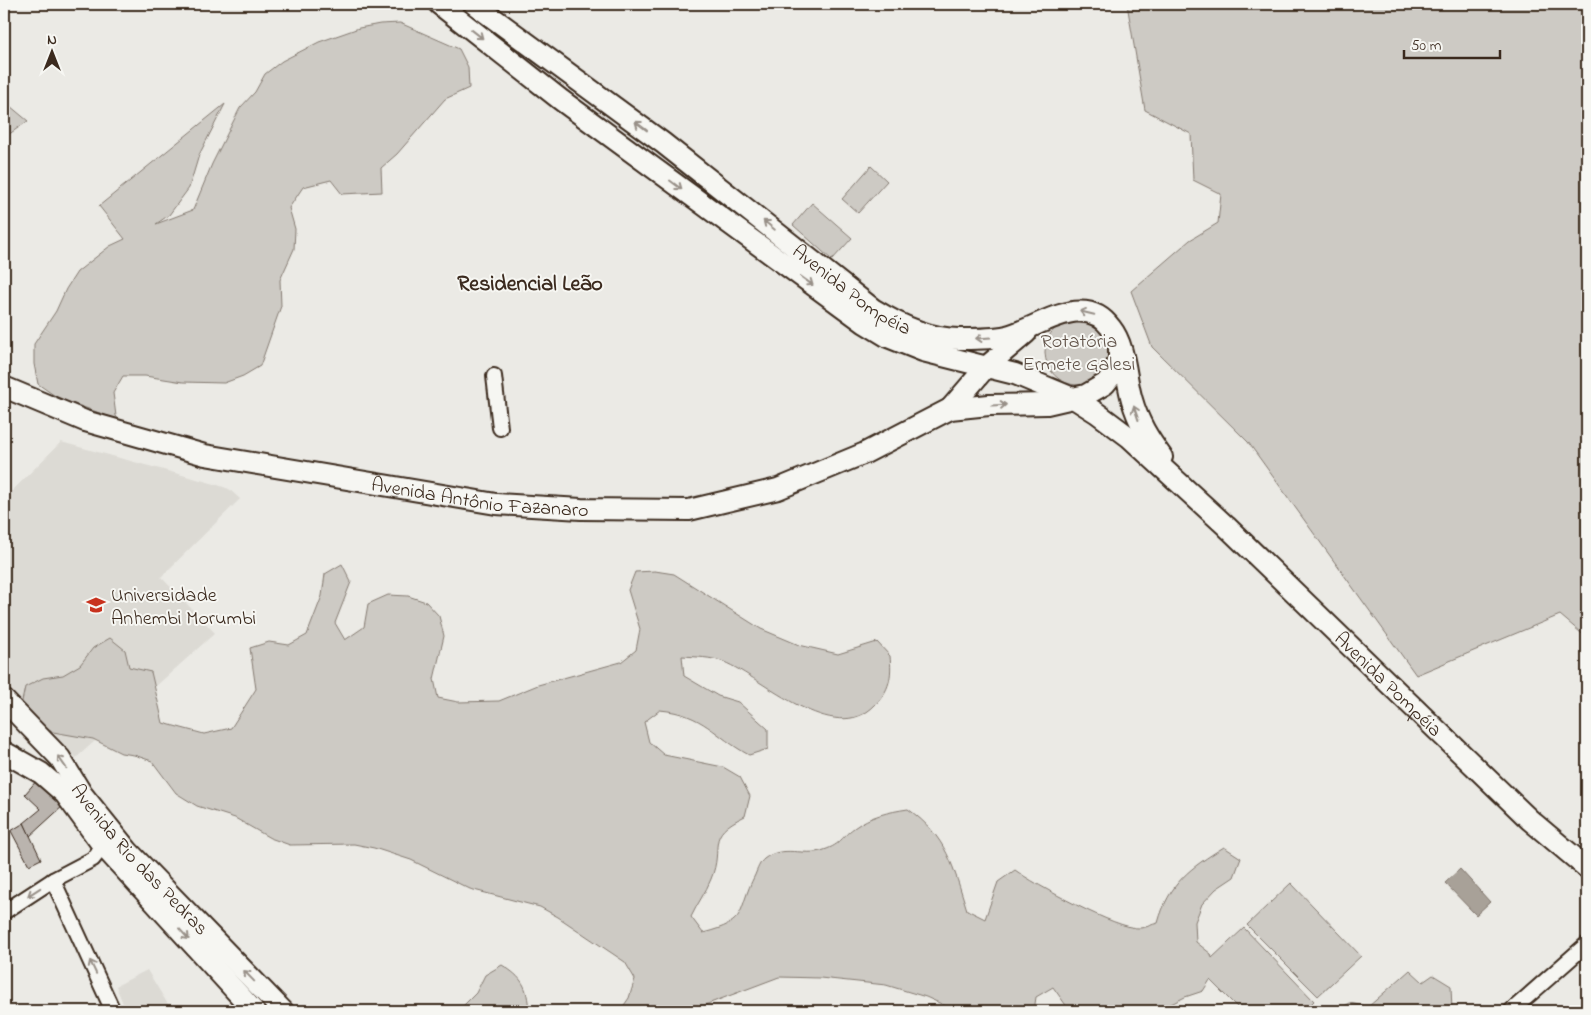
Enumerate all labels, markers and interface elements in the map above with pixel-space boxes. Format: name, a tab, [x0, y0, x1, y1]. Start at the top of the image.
north arrow	[28, 28, 78, 78]
one-way arrow	[470, 28, 483, 39]
scale bar	[1404, 28, 1500, 60]
text: N	[47, 30, 57, 51]
text: 50 m	[1411, 35, 1442, 57]
one-way arrow	[634, 121, 648, 131]
one-way arrow	[669, 180, 682, 191]
one-way arrow	[763, 220, 776, 231]
street label: Avenida Pompéia	[785, 238, 915, 344]
district label: Residencial Leão	[457, 269, 603, 301]
one-way arrow	[800, 276, 814, 286]
one-way arrow	[1079, 308, 1095, 317]
park label: Rotatória Ermete Galesi	[1023, 328, 1135, 380]
one-way arrow	[976, 333, 992, 342]
one-way arrow	[990, 400, 1006, 409]
one-way arrow	[1131, 405, 1140, 421]
street label: Avenida Antônio Fazanaro	[369, 471, 589, 526]
place label: Universidade Anhembi Morumbi	[111, 582, 256, 634]
school or university icon: Universidade Anhembi Morumbi	[85, 594, 107, 616]
street label: Avenida Pompéia	[1326, 626, 1448, 745]
one-way arrow	[57, 756, 67, 770]
street label: Avenida Rio das Pedras	[62, 779, 214, 943]
one-way arrow	[28, 888, 42, 898]
one-way arrow	[178, 928, 190, 941]
one-way arrow	[87, 960, 97, 975]
one-way arrow	[243, 970, 255, 982]

